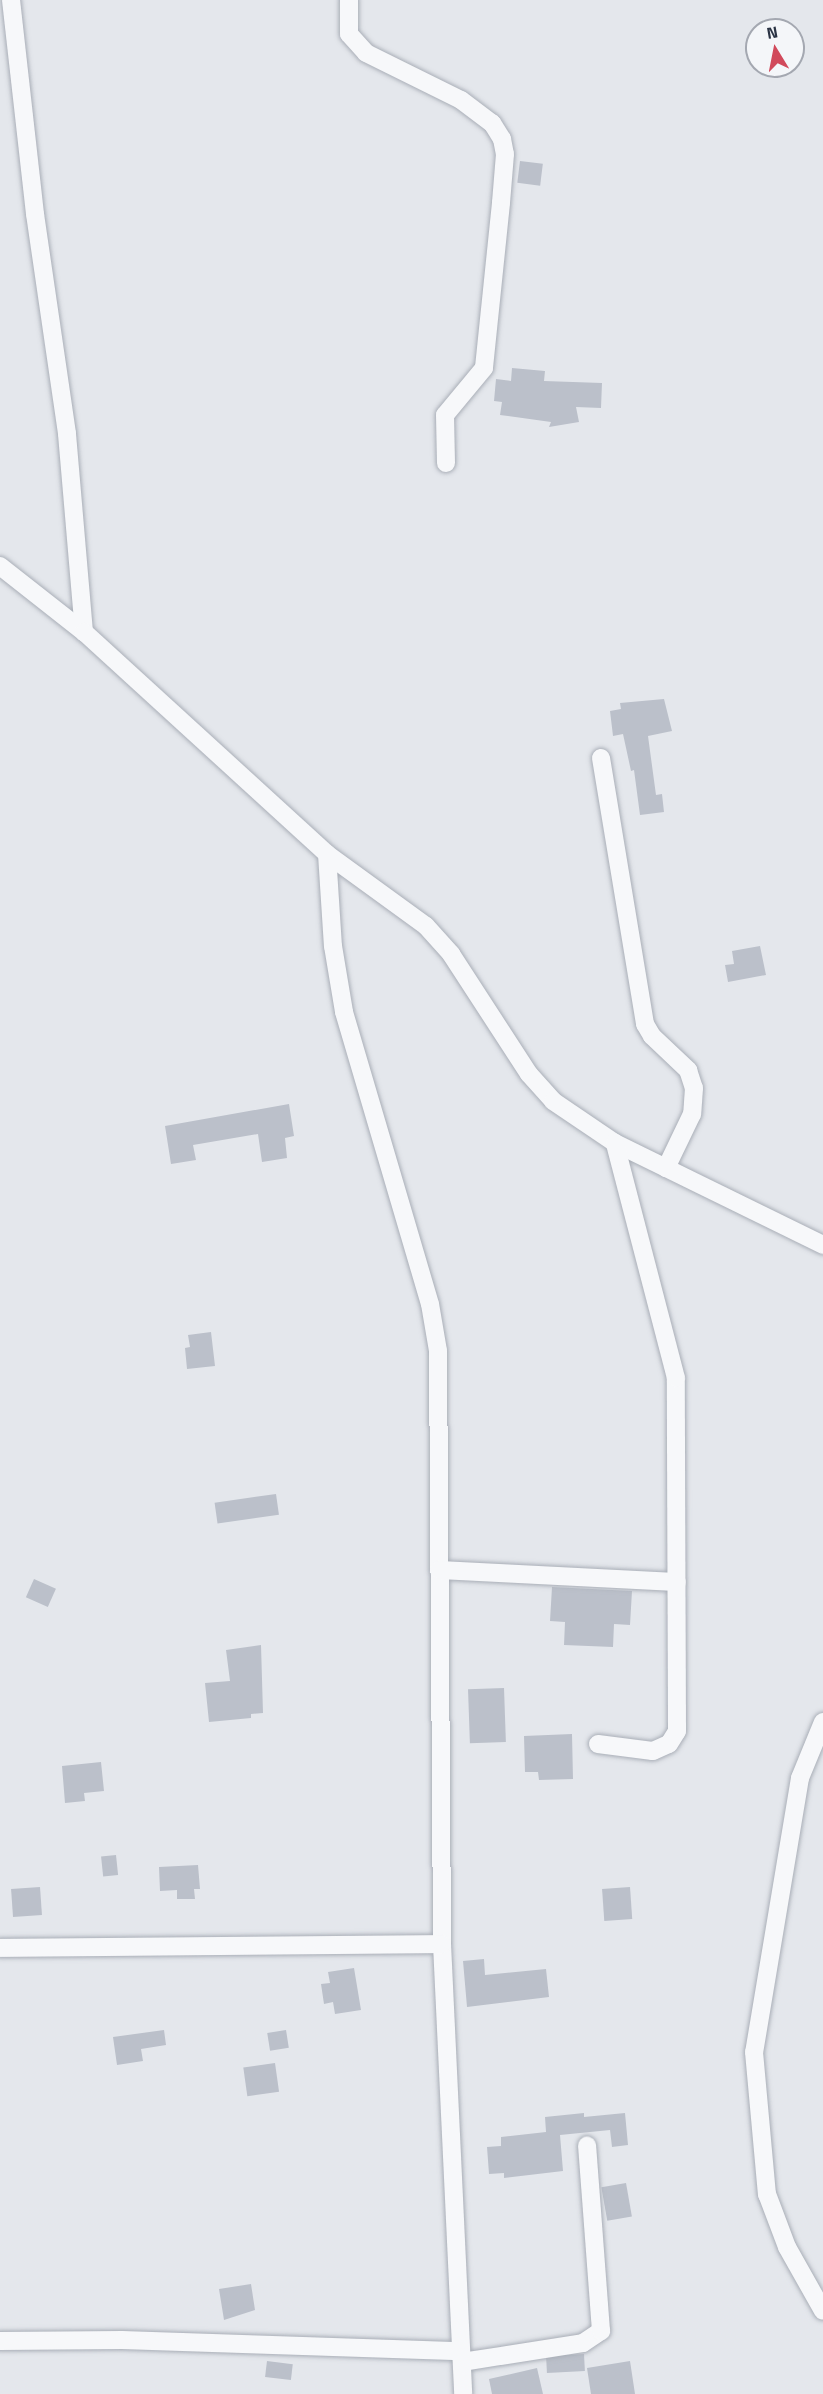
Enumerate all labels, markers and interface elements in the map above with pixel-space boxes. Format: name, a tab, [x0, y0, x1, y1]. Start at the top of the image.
north arrow	[745, 18, 805, 78]
text: N	[765, 19, 780, 45]

